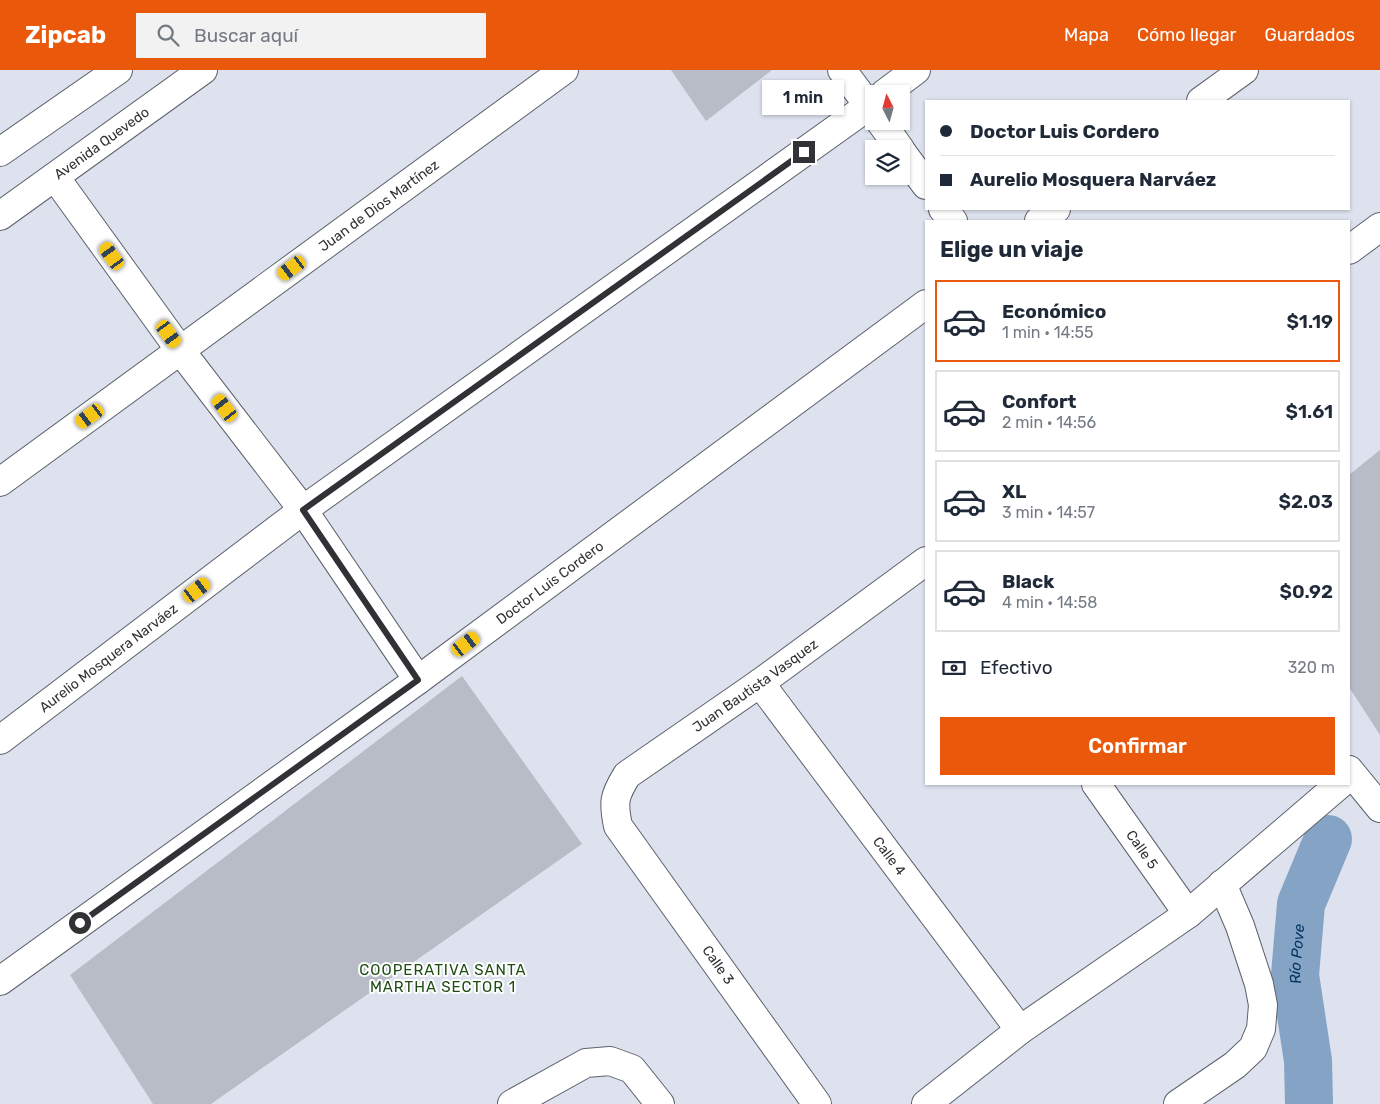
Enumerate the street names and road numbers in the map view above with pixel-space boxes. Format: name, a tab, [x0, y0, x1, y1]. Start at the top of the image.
street label: Avenida Quevedo	[51, 103, 152, 183]
street label: Juan de Dios Martínez	[315, 156, 442, 255]
street label: Doctor Luis Cordero	[493, 537, 607, 628]
street label: Aurelio Mosquera Narváez	[36, 600, 181, 716]
street label: Juan Bautista Vasquez	[689, 635, 821, 736]
street label: Calle 5	[1123, 827, 1162, 872]
street label: Calle 4	[870, 833, 910, 879]
street label: Calle 3	[699, 942, 737, 988]

